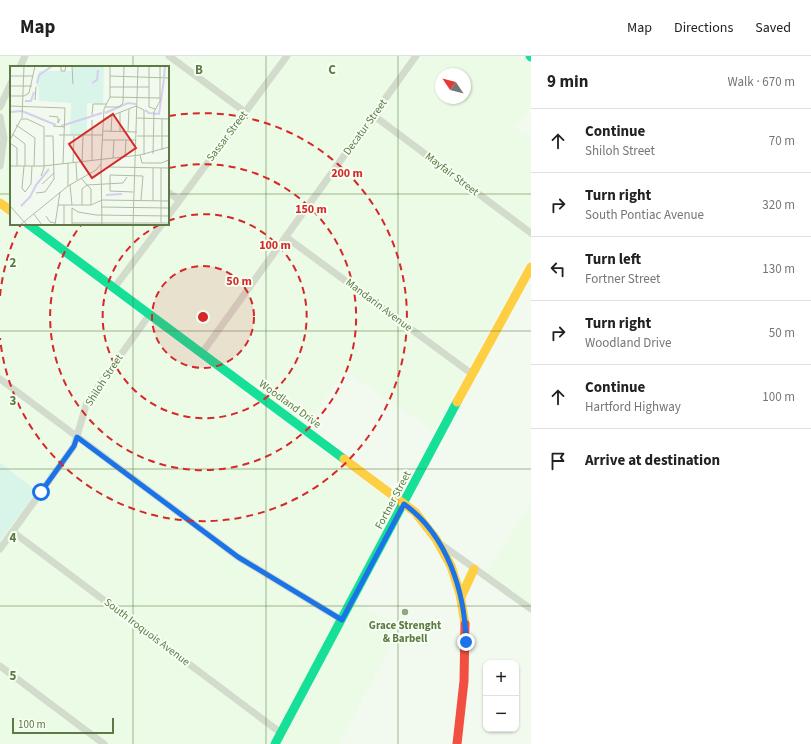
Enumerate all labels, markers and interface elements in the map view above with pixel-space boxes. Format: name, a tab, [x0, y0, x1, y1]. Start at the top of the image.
text: Map	[20, 14, 55, 41]
text: Map	[627, 18, 652, 38]
text: Directions	[674, 18, 733, 38]
text: Saved	[755, 18, 791, 38]
text: B	[195, 61, 203, 79]
text: C	[328, 61, 336, 79]
inset map	[10, 66, 169, 225]
north arrow	[435, 68, 471, 104]
text: 9 min	[547, 70, 588, 94]
text: Walk · 670 m	[727, 73, 795, 91]
street label: Decatur Street	[340, 96, 391, 158]
street label: Sassar Street	[203, 107, 251, 164]
text: Continue	[585, 121, 645, 142]
icon: ahead	[547, 130, 569, 152]
text: 70 m	[769, 132, 795, 150]
text: Shiloh Street	[585, 142, 655, 160]
street label: Mayfair Street	[422, 149, 482, 199]
text: 200 m	[331, 165, 363, 182]
text: Turn right	[585, 185, 651, 206]
icon: right	[547, 194, 569, 216]
text: 320 m	[762, 196, 795, 214]
text: 150 m	[295, 201, 327, 218]
text: South Pontiac Avenue	[585, 206, 704, 224]
text: 100 m	[259, 237, 291, 254]
text: Turn left	[585, 249, 641, 270]
text: 2	[10, 254, 17, 272]
icon: left	[547, 258, 569, 280]
text: 130 m	[762, 260, 795, 278]
text: Fortner Street	[585, 270, 660, 288]
text: 50 m	[226, 273, 252, 290]
street label: Mandarin Avenue	[343, 275, 416, 335]
centre of rings	[196, 310, 210, 324]
text: Turn right	[585, 313, 651, 334]
icon: right	[547, 322, 569, 344]
text: 50 m	[769, 324, 795, 342]
text: Woodland Drive	[585, 334, 672, 352]
street label: Shiloh Street	[82, 351, 127, 409]
street label: Woodland Drive	[256, 376, 324, 432]
text: Continue	[585, 377, 645, 398]
icon: ahead	[547, 386, 569, 408]
text: 100 m	[762, 388, 795, 406]
text: 3	[10, 392, 17, 410]
text: Hartford Highway	[585, 398, 681, 416]
icon: arrive	[547, 450, 569, 472]
text: Arrive at destination	[585, 450, 720, 471]
street label: Fortner Street	[371, 468, 415, 532]
route start	[32, 483, 50, 501]
text: 4	[10, 529, 17, 547]
street label: South Iroquois Avenue	[101, 595, 193, 670]
marker: Grace Strenght & Barbell	[400, 607, 410, 617]
place label: Grace Strenght & Barbell	[369, 618, 442, 646]
route end	[457, 633, 475, 651]
map controls	[483, 660, 519, 732]
button: +	[483, 660, 519, 696]
text: 5	[10, 667, 17, 685]
button: −	[483, 696, 519, 732]
scale bar	[12, 716, 114, 735]
text: 100 m	[18, 717, 46, 732]

